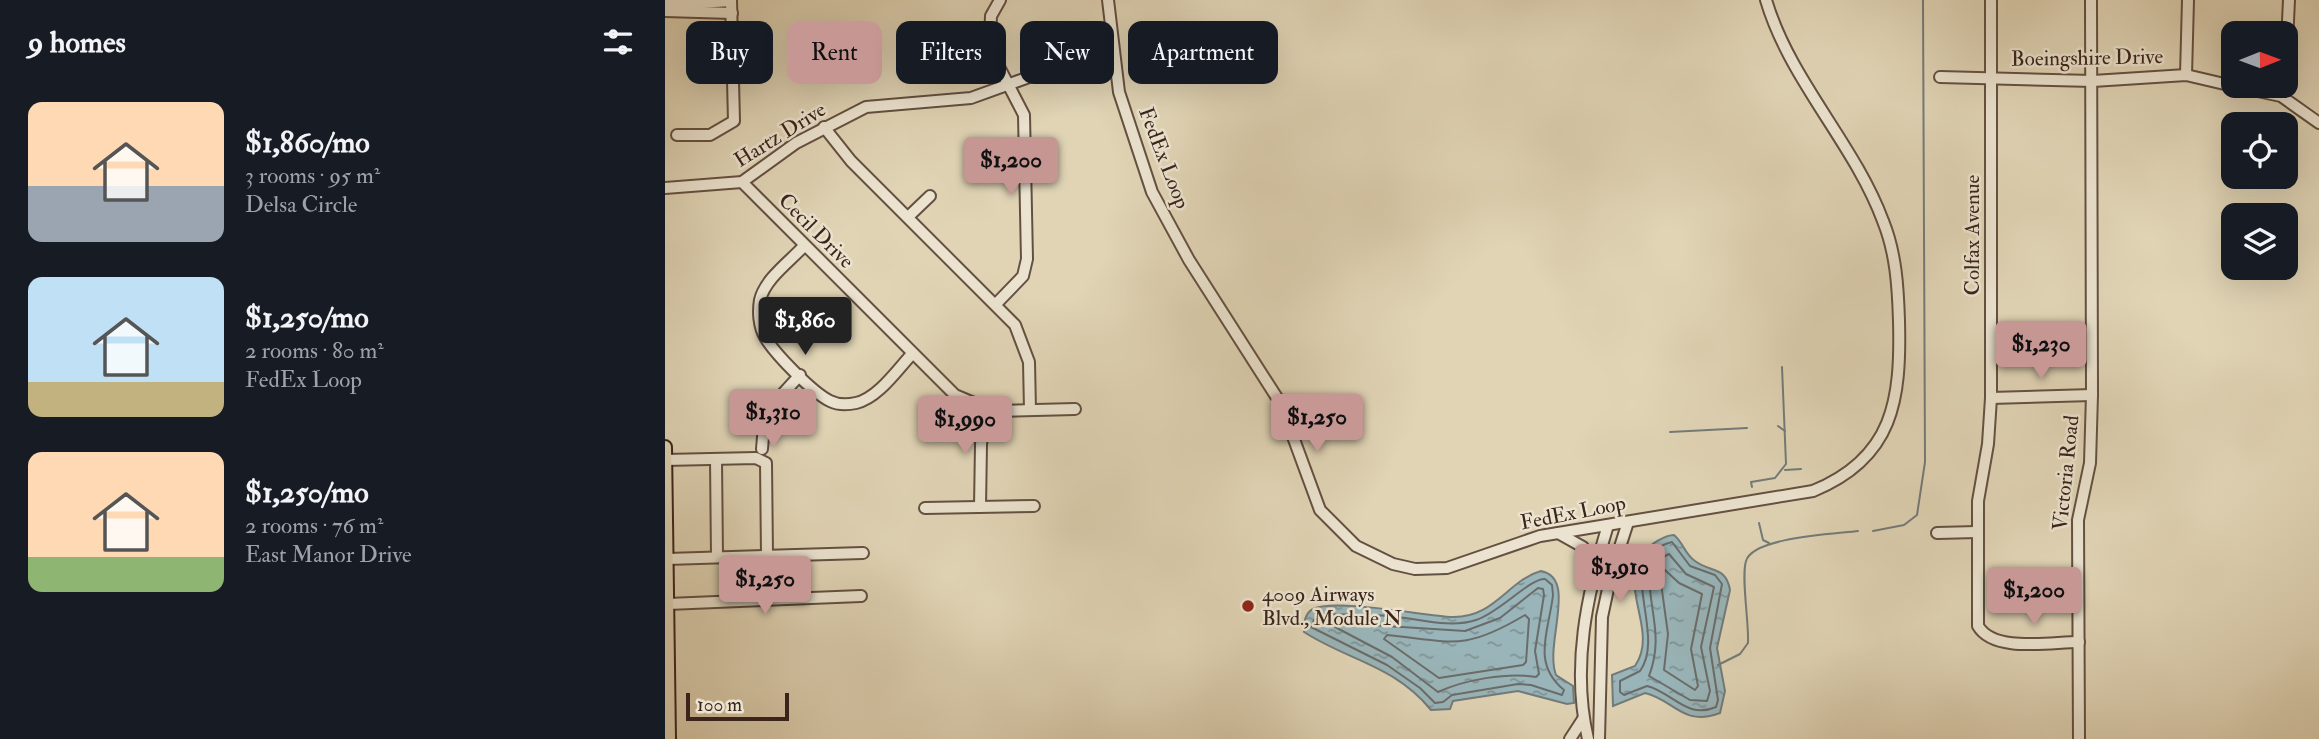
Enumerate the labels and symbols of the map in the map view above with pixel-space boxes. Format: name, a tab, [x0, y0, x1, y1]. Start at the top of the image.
north arrow	[2221, 21, 2298, 98]
street label: Boeingshire Drive	[2011, 43, 2164, 73]
street label: Hartz Drive	[729, 96, 831, 174]
street label: FedEx Loop	[1132, 103, 1196, 213]
pin: $1,200	[954, 138, 1068, 197]
street label: Colfax Avenue	[1959, 174, 1986, 295]
street label: Cecil Drive	[772, 187, 860, 275]
pin: $1,860	[748, 298, 862, 357]
pin: $1,230	[1984, 322, 2098, 381]
pin: $1,310	[716, 390, 830, 449]
pin: $1,250	[1260, 394, 1374, 454]
pin: $1,990	[908, 396, 1022, 456]
street label: Victoria Road	[2047, 413, 2086, 532]
street label: FedEx Loop	[1518, 490, 1628, 536]
pin: $1,910	[1563, 544, 1677, 604]
pin: $1,250	[708, 556, 822, 616]
pin: $1,200	[1977, 568, 2091, 627]
place label: 4009 Airways Blvd., Module N	[1262, 581, 1402, 632]
marker: 4009 Airways Blvd., Module N	[1240, 598, 1256, 614]
scale bar	[686, 690, 789, 722]

